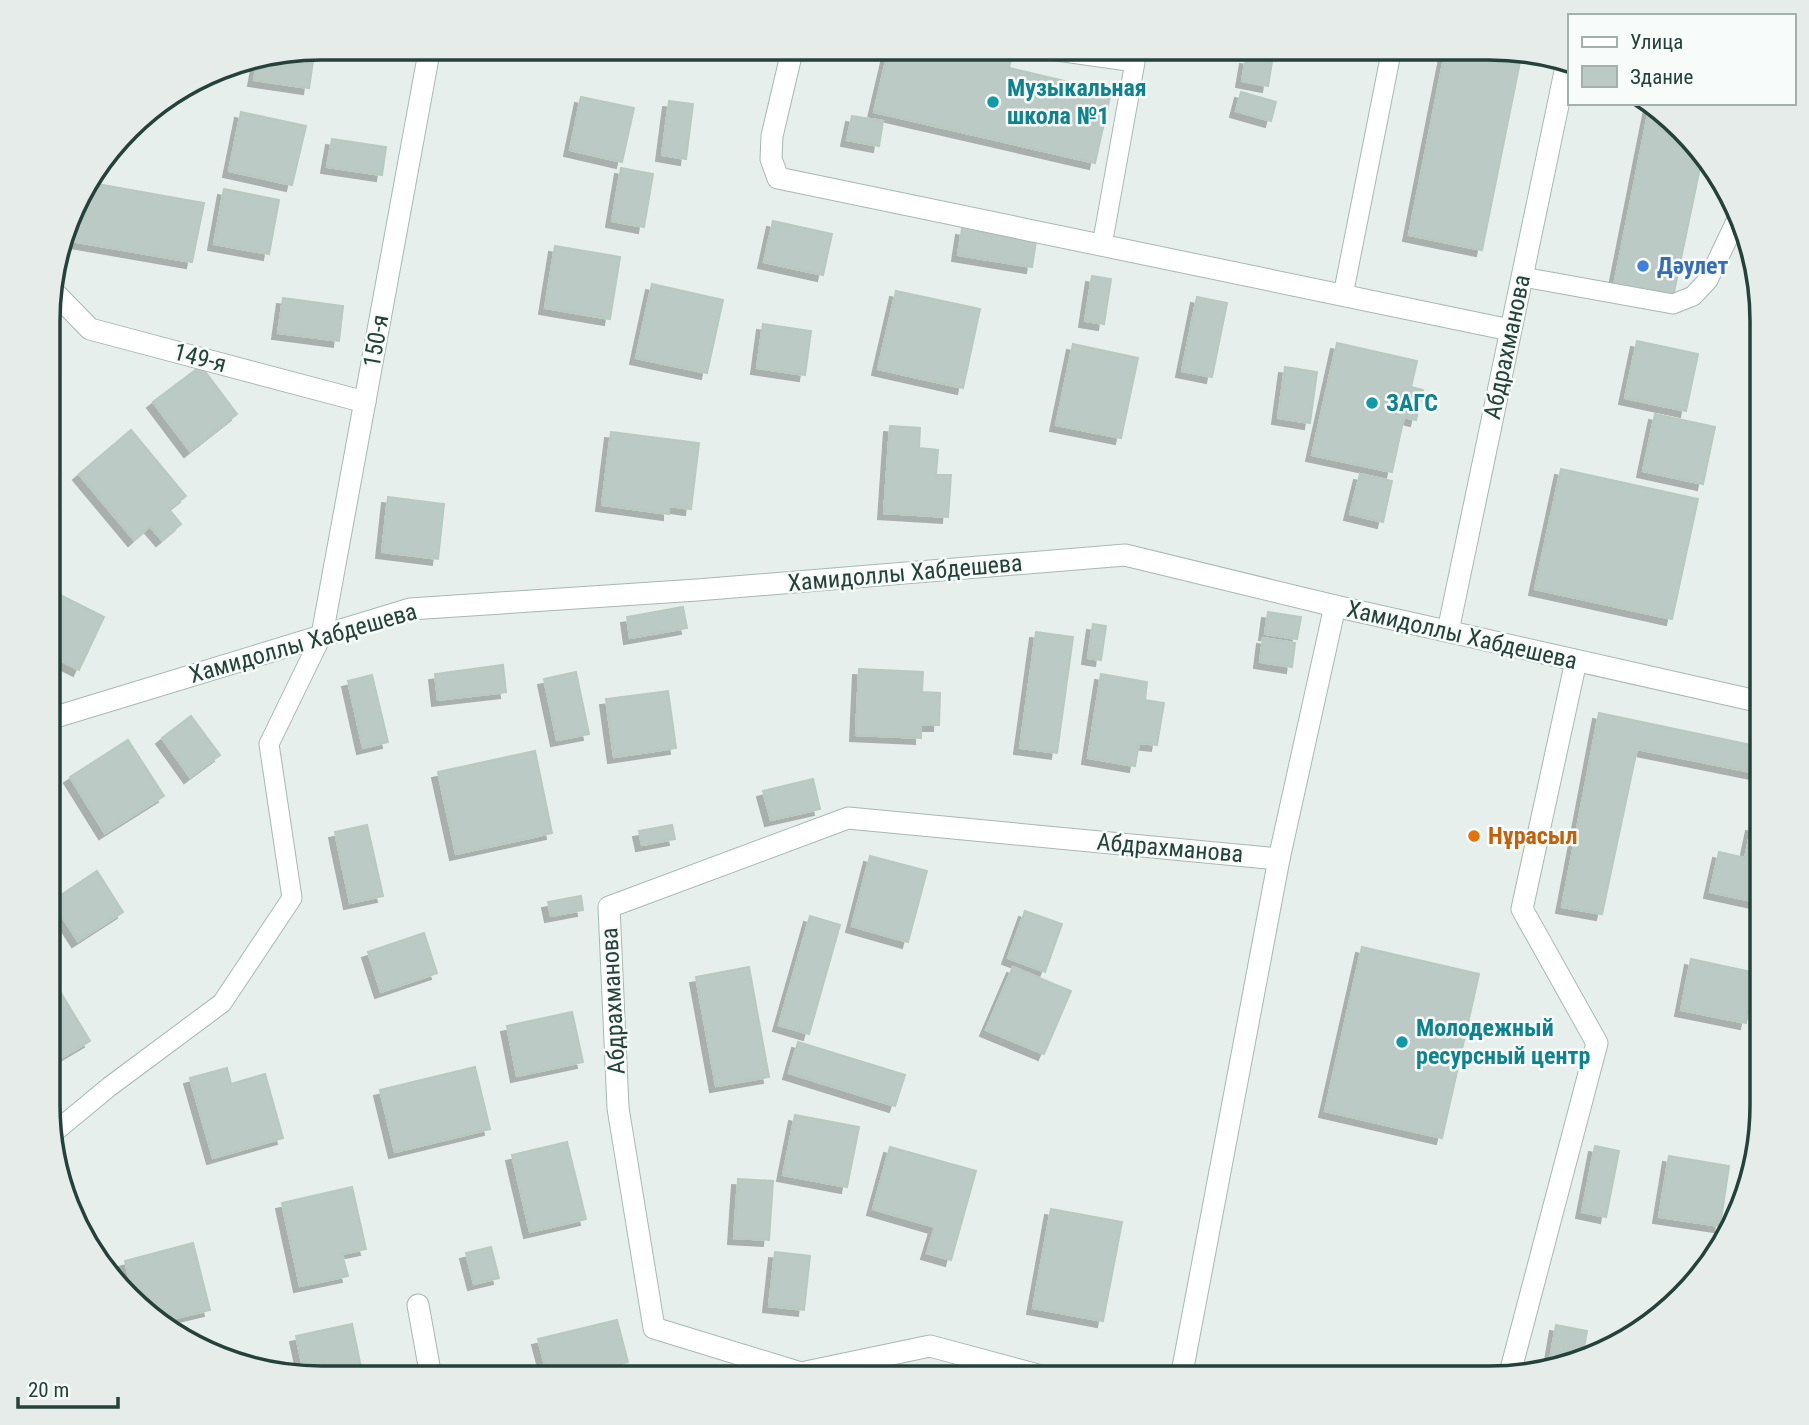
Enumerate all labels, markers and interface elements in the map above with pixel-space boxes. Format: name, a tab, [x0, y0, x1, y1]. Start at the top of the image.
legend	[1568, 14, 1795, 105]
text: Улица	[1630, 30, 1683, 54]
text: Здание	[1630, 65, 1694, 89]
place label: Музыкальная школа №1	[1007, 74, 1147, 130]
marker: Музыкальная школа №1	[985, 94, 1001, 110]
place label: Дәулет	[1657, 252, 1728, 280]
marker: Дәулет	[1635, 258, 1651, 274]
street label: Абдрахманова	[1478, 272, 1536, 422]
street label: 150-я	[358, 312, 394, 370]
street label: 149-я	[171, 338, 229, 378]
place label: ЗАГС	[1386, 389, 1438, 417]
marker: ЗАГС	[1364, 395, 1380, 411]
street label: Хамидоллы Хабдешева	[786, 549, 1024, 597]
street label: Хамидоллы Хабдешева	[1344, 595, 1580, 675]
street label: Хамидоллы Хабдешева	[186, 597, 420, 689]
place label: Нұрасыл	[1488, 822, 1577, 850]
street label: Абдрахманова	[1096, 828, 1244, 868]
marker: Нұрасыл	[1466, 828, 1482, 844]
street label: Абдрахманова	[595, 927, 631, 1075]
place label: Молодежный ресурсный центр	[1416, 1014, 1590, 1070]
marker: Молодежный ресурсный центр	[1394, 1034, 1410, 1050]
scale bar	[18, 1366, 117, 1410]
text: 20 m	[28, 1378, 69, 1402]

